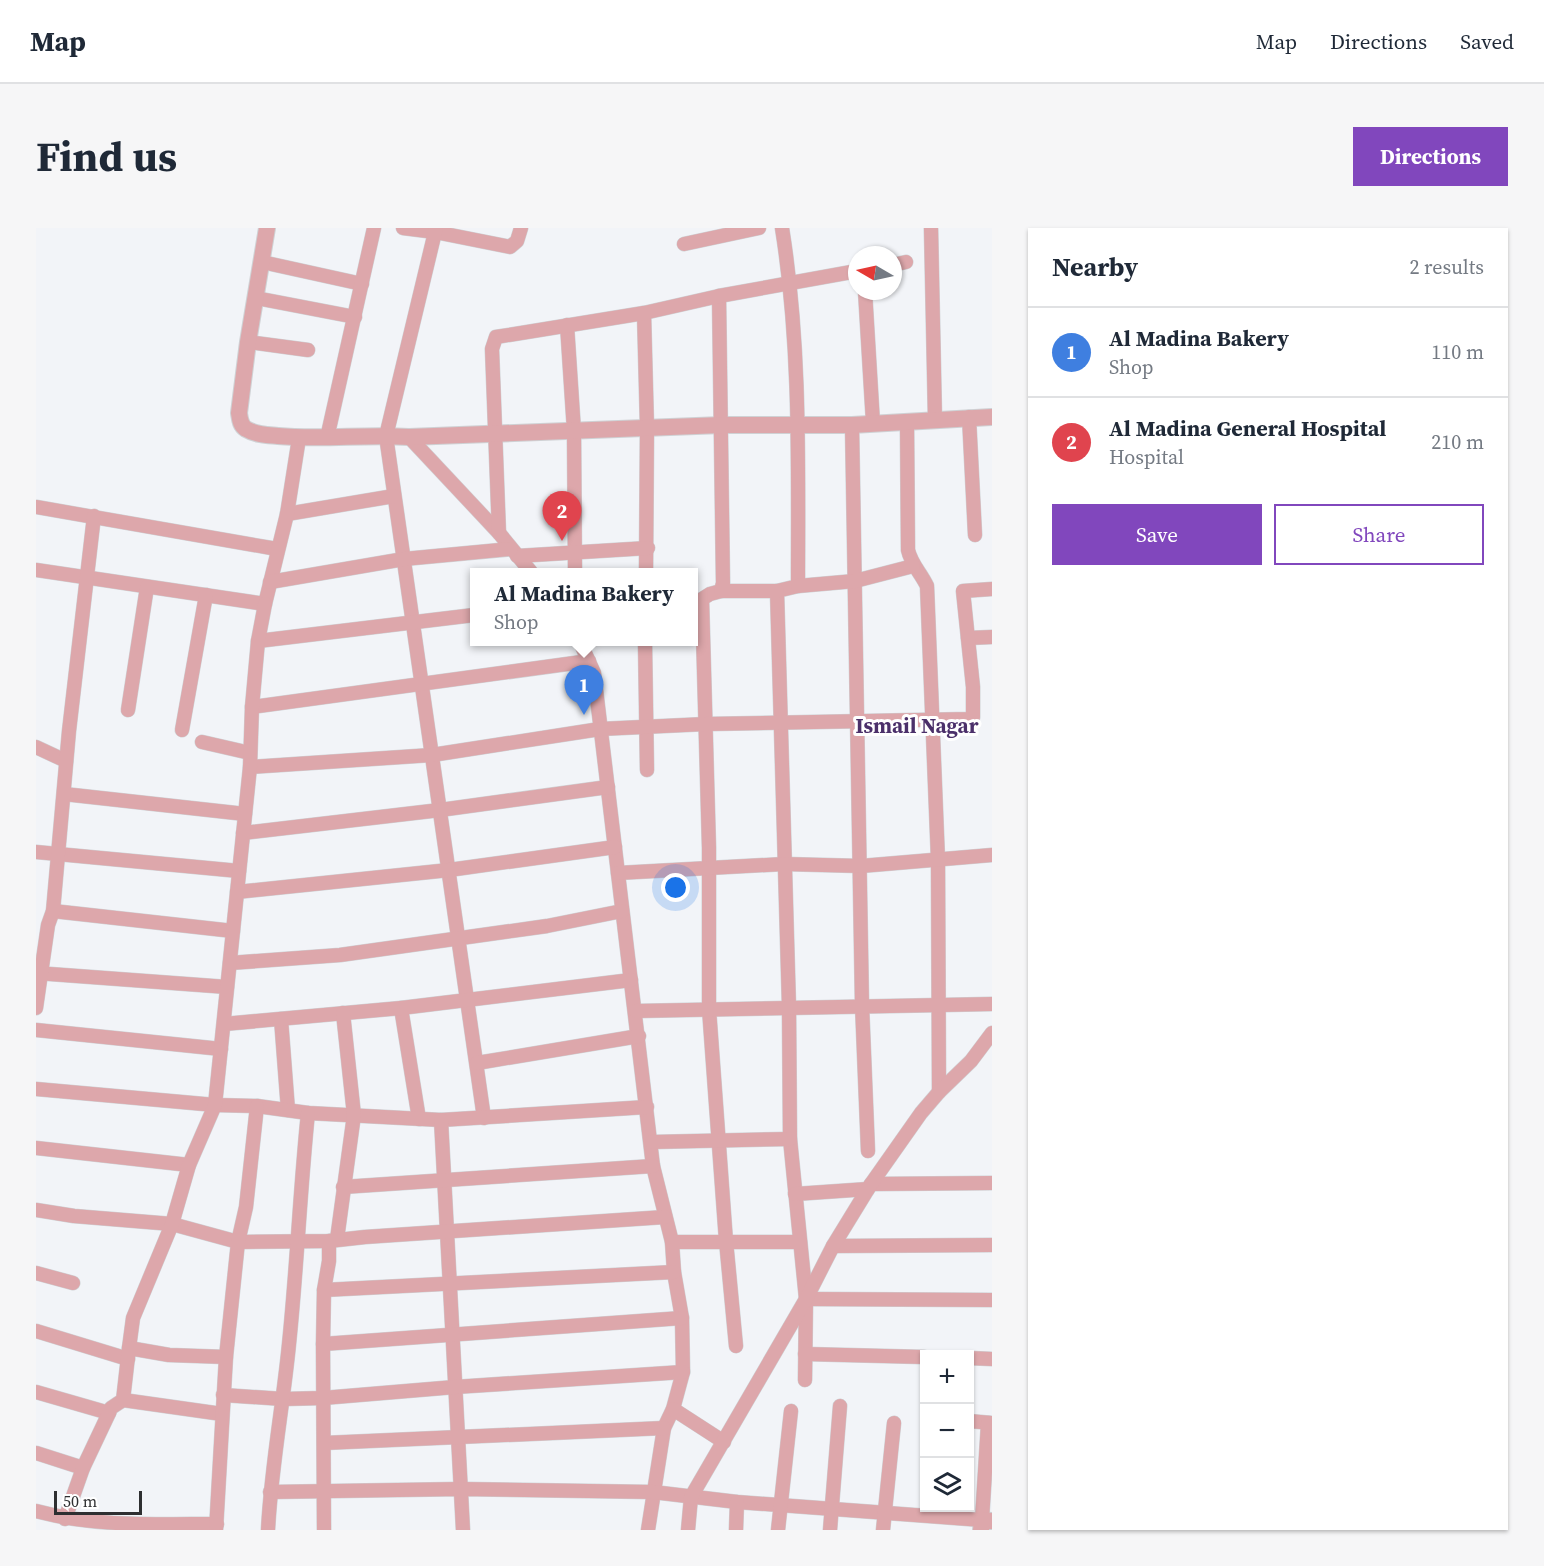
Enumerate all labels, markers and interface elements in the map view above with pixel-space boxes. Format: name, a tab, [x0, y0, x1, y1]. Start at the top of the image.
text: Map	[30, 22, 86, 60]
text: Map	[1256, 27, 1297, 56]
text: Directions	[1330, 27, 1427, 56]
text: Saved	[1460, 27, 1514, 56]
text: Find us	[36, 127, 177, 185]
button: Directions	[1353, 127, 1508, 186]
north arrow	[848, 246, 902, 300]
text: Nearby	[1052, 249, 1138, 285]
text: 2 results	[1409, 253, 1484, 281]
text: Al Madina Bakery	[1109, 323, 1289, 353]
text: 1	[1066, 338, 1077, 366]
text: 110 m	[1431, 338, 1484, 366]
text: Shop	[1109, 353, 1154, 381]
text: Al Madina General Hospital	[1109, 413, 1386, 443]
text: 2	[1066, 428, 1077, 456]
text: 210 m	[1431, 428, 1484, 456]
text: Hospital	[1109, 443, 1184, 471]
pin: 2	[542, 492, 582, 541]
button: Save	[1052, 504, 1262, 565]
button: Share	[1274, 504, 1484, 565]
popup	[470, 568, 698, 646]
text: Al Madina Bakery	[494, 578, 674, 608]
text: Shop	[494, 608, 539, 636]
pin: 1	[564, 666, 604, 715]
district label: Ismail Nagar	[856, 711, 979, 740]
your location	[661, 873, 690, 902]
map controls	[920, 1350, 974, 1512]
button: +	[920, 1350, 974, 1404]
button: −	[920, 1404, 974, 1458]
button: layers	[920, 1458, 974, 1512]
scale bar	[54, 1488, 142, 1516]
text: 50 m	[63, 1490, 97, 1512]

